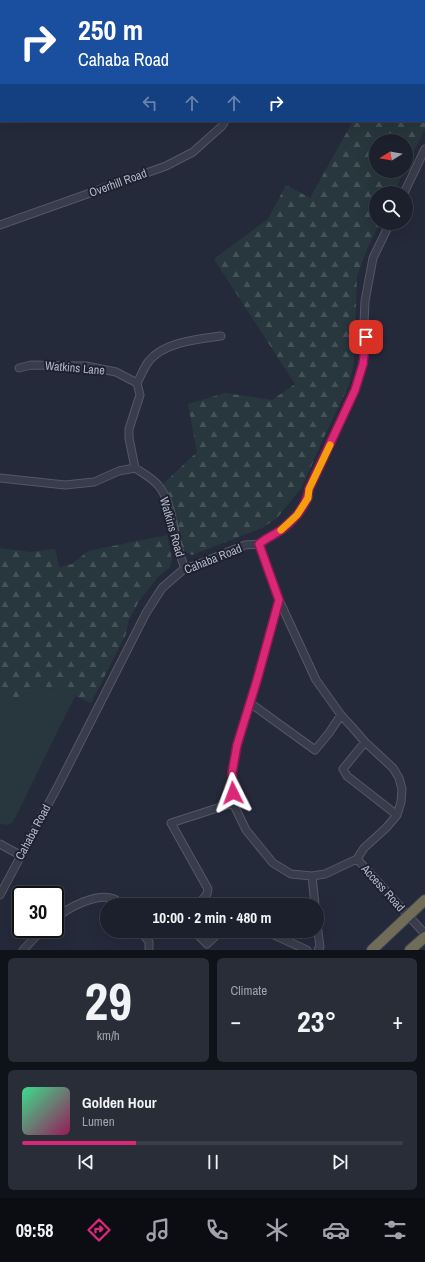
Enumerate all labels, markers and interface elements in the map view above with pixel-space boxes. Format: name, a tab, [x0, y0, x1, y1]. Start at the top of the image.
text: 250 m	[78, 11, 143, 49]
icon: right	[12, 16, 64, 68]
text: Cahaba Road	[78, 47, 169, 72]
icon: left	[139, 92, 161, 114]
icon: ahead	[181, 92, 203, 114]
icon: ahead	[223, 92, 245, 114]
icon: right	[265, 92, 287, 114]
north arrow	[369, 134, 413, 178]
map controls	[369, 134, 413, 230]
street label: Overhill Road	[87, 165, 149, 201]
button: search	[369, 186, 413, 230]
pin	[349, 320, 383, 354]
icon: arrive	[355, 326, 377, 348]
street label: Watkins Lane	[45, 357, 105, 379]
street label: Watkins Road	[156, 495, 188, 559]
street label: Cahaba Road	[182, 540, 244, 578]
position arrow	[212, 772, 254, 814]
street label: Cahaba Road	[12, 801, 54, 863]
street label: Access Road	[357, 860, 408, 915]
speed limit sign: 30	[12, 886, 64, 938]
text: 10:00 · 2 min · 480 m	[153, 907, 271, 928]
text: 29	[85, 966, 132, 1036]
text: Climate	[231, 982, 267, 999]
text: 23°	[297, 1001, 336, 1041]
text: −	[231, 1006, 241, 1036]
text: +	[392, 1006, 403, 1036]
text: km/h	[97, 1027, 120, 1044]
text: Golden Hour	[82, 1092, 157, 1113]
text: Lumen	[82, 1113, 115, 1130]
icon: previous	[75, 1151, 97, 1173]
icon: pause	[202, 1151, 224, 1173]
icon: next	[329, 1151, 351, 1173]
icon: directions	[85, 1216, 113, 1244]
icon: music	[144, 1216, 172, 1244]
icon: phone	[203, 1216, 231, 1244]
icon: climate	[263, 1216, 291, 1244]
icon: car	[322, 1216, 350, 1244]
icon: filters	[381, 1216, 409, 1244]
text: 09:58	[16, 1218, 53, 1243]

